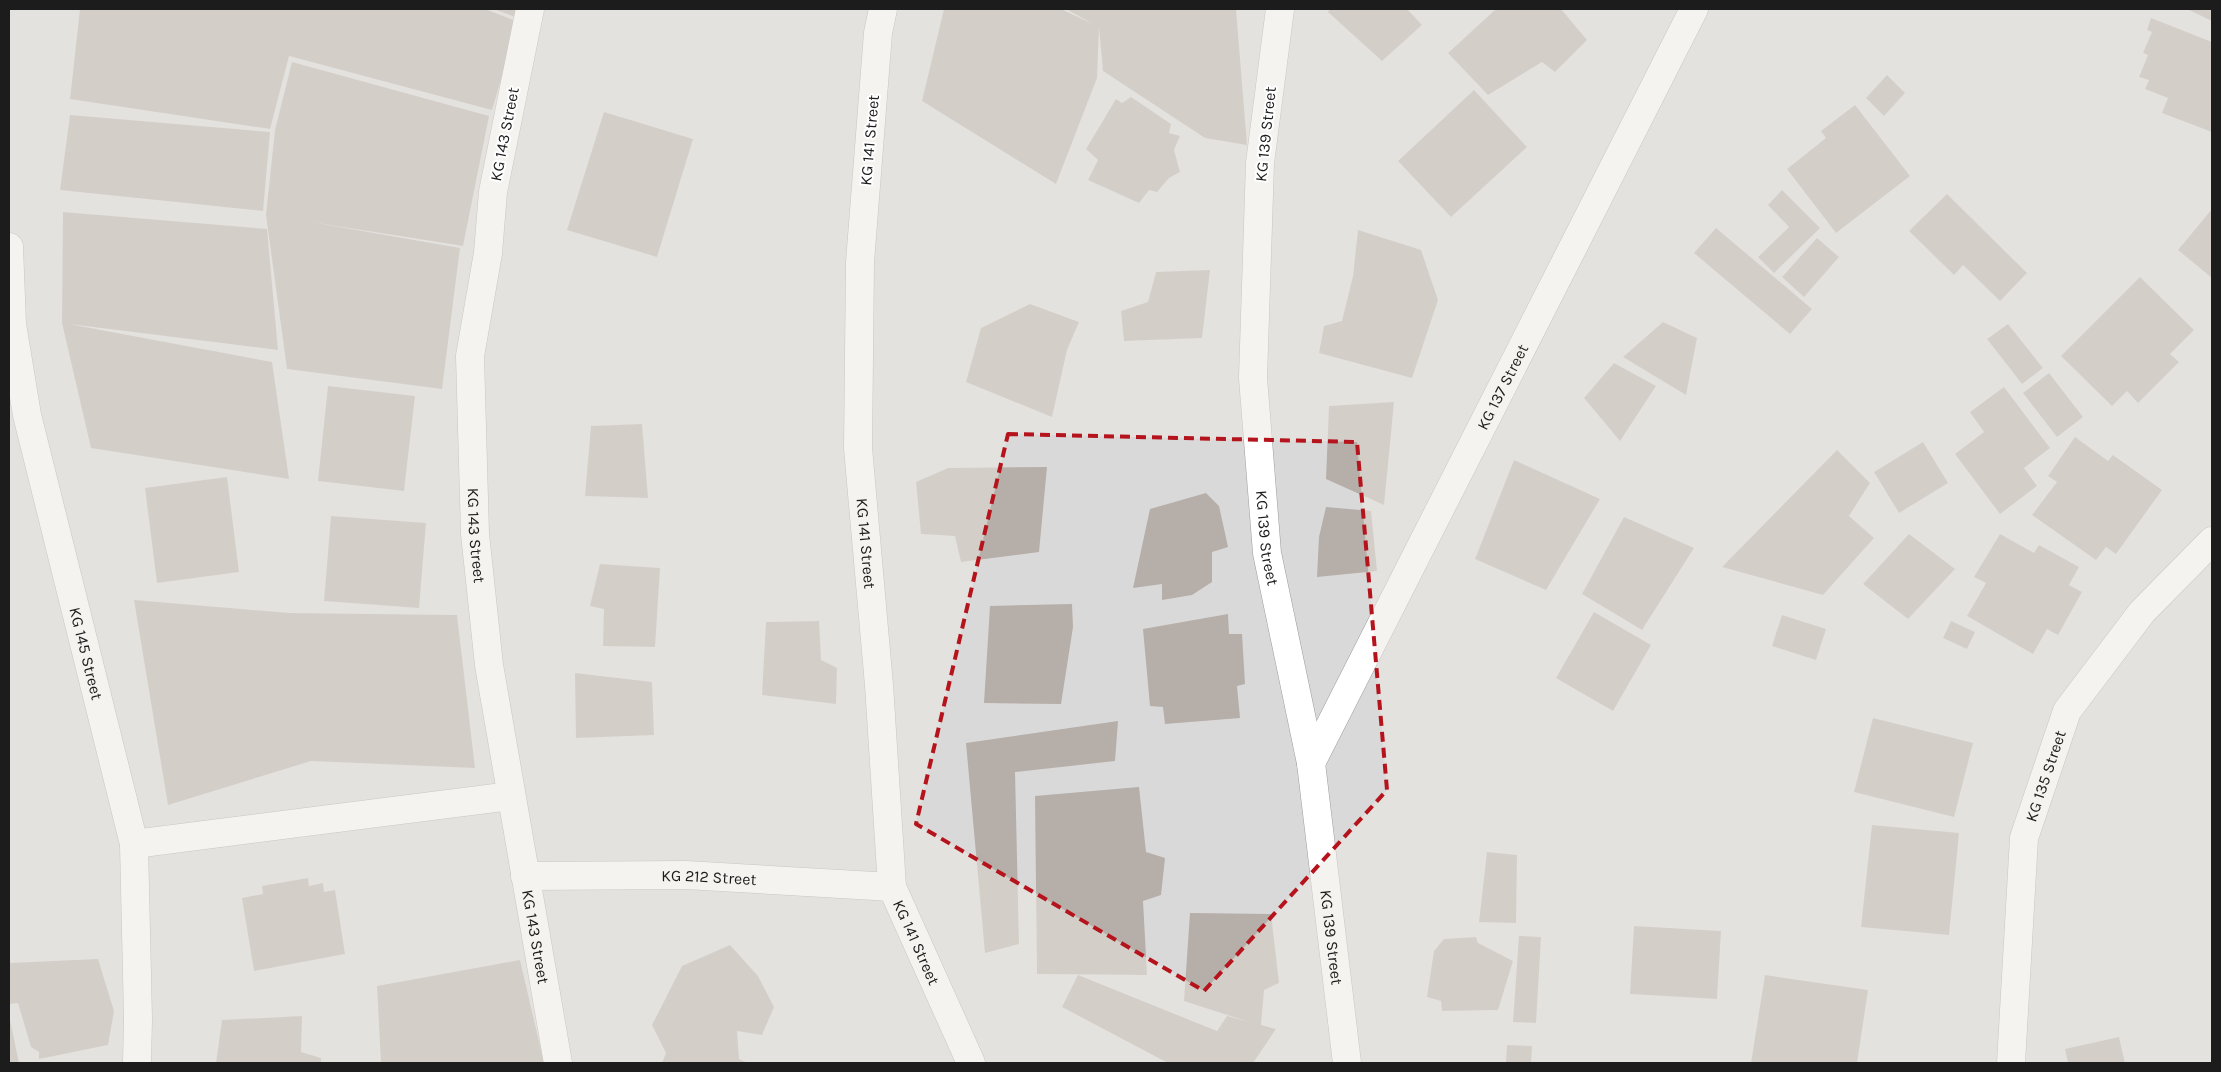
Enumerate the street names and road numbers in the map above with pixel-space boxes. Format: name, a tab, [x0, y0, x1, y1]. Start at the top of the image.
street label: KG 143 Street	[486, 86, 523, 183]
street label: KG 139 Street	[1251, 86, 1280, 183]
street label: KG 141 Street	[856, 94, 883, 186]
street label: KG 137 Street	[1473, 341, 1532, 433]
street label: KG 143 Street	[464, 488, 489, 584]
street label: KG 139 Street	[1252, 490, 1283, 587]
street label: KG 141 Street	[852, 497, 879, 590]
street label: KG 145 Street	[65, 605, 107, 702]
street label: KG 135 Street	[2021, 728, 2070, 824]
street label: KG 212 Street	[661, 866, 757, 889]
street label: KG 143 Street	[518, 888, 553, 985]
street label: KG 139 Street	[1316, 889, 1347, 986]
street label: KG 141 Street	[889, 897, 944, 988]

